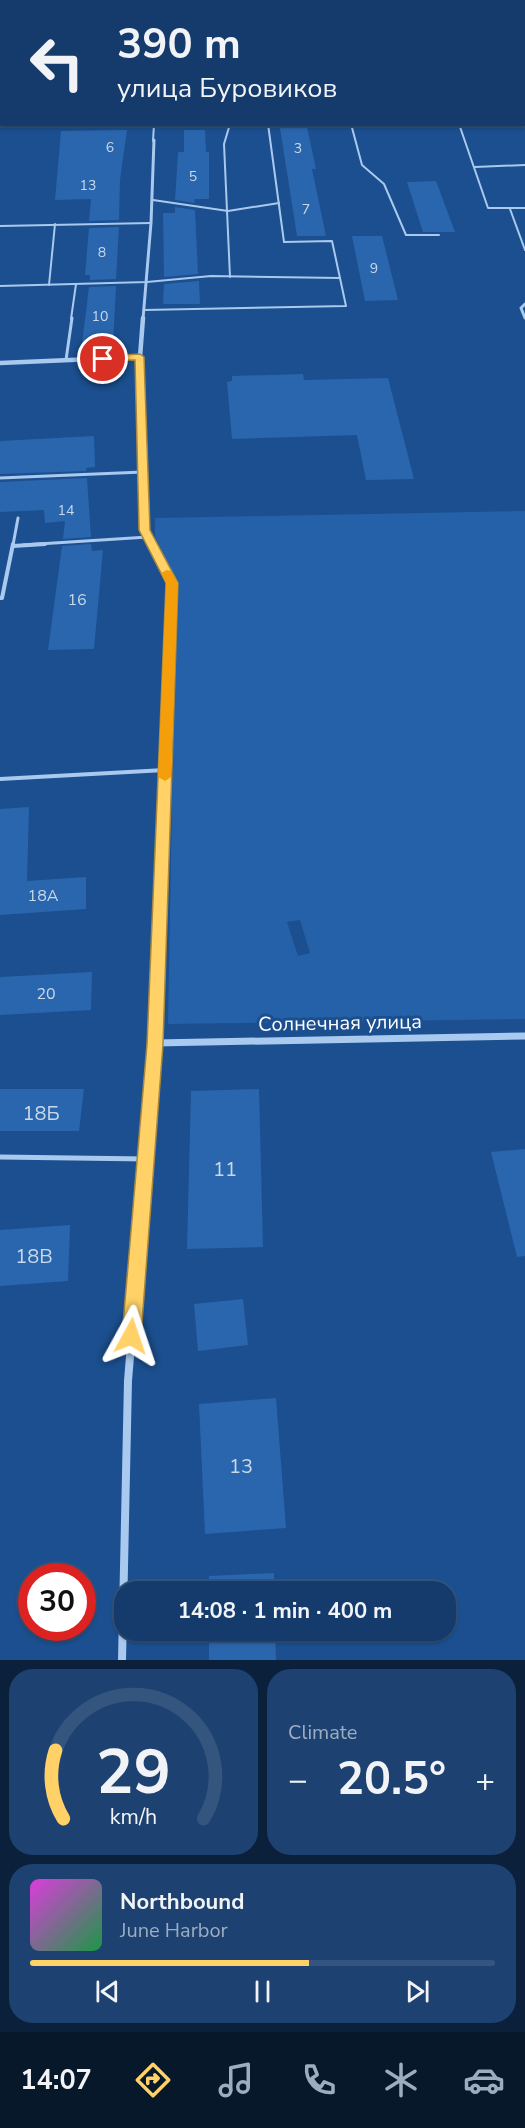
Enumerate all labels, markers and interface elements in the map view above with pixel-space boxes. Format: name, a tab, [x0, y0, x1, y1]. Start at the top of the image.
text: 390 m	[117, 16, 241, 73]
icon: left	[18, 24, 96, 102]
text: улица Буровиков	[117, 70, 337, 107]
house number: 6	[106, 138, 114, 157]
house number: 3	[294, 139, 302, 158]
house number: 5	[189, 167, 197, 186]
house number: 13	[80, 176, 96, 195]
house number: 7	[302, 200, 310, 219]
house number: 8	[98, 243, 106, 262]
house number: 9	[370, 259, 378, 278]
house number: 10	[92, 307, 108, 326]
pin	[77, 333, 128, 384]
icon: arrive	[86, 342, 119, 375]
house number: 14	[58, 501, 74, 520]
house number: 16	[67, 589, 87, 611]
house number: 18А	[28, 885, 59, 907]
house number: 20	[36, 983, 56, 1005]
street label: Солнечная улица	[258, 1008, 422, 1038]
house number: 18Б	[22, 1100, 60, 1127]
house number: 11	[213, 1156, 237, 1183]
house number: 18В	[15, 1243, 53, 1270]
position arrow	[99, 1304, 163, 1368]
house number: 13	[229, 1453, 253, 1480]
speed limit sign: 30	[18, 1563, 96, 1641]
text: 14:08 · 1 min · 400 m	[178, 1596, 392, 1626]
text: Climate	[288, 1719, 357, 1746]
text: 29	[96, 1730, 171, 1815]
text: 20.5°	[337, 1749, 446, 1810]
text: −	[288, 1758, 308, 1803]
text: +	[475, 1758, 495, 1803]
text: km/h	[110, 1802, 157, 1832]
text: Northbound	[120, 1887, 244, 1917]
text: June Harbor	[120, 1917, 228, 1944]
icon: previous	[91, 1975, 124, 2008]
icon: pause	[246, 1975, 279, 2008]
icon: next	[401, 1975, 434, 2008]
icon: directions	[132, 2059, 174, 2101]
icon: music	[215, 2059, 257, 2101]
icon: phone	[298, 2059, 340, 2101]
icon: climate	[380, 2059, 422, 2101]
icon: car	[463, 2059, 505, 2101]
text: 14:07	[20, 2062, 92, 2099]

